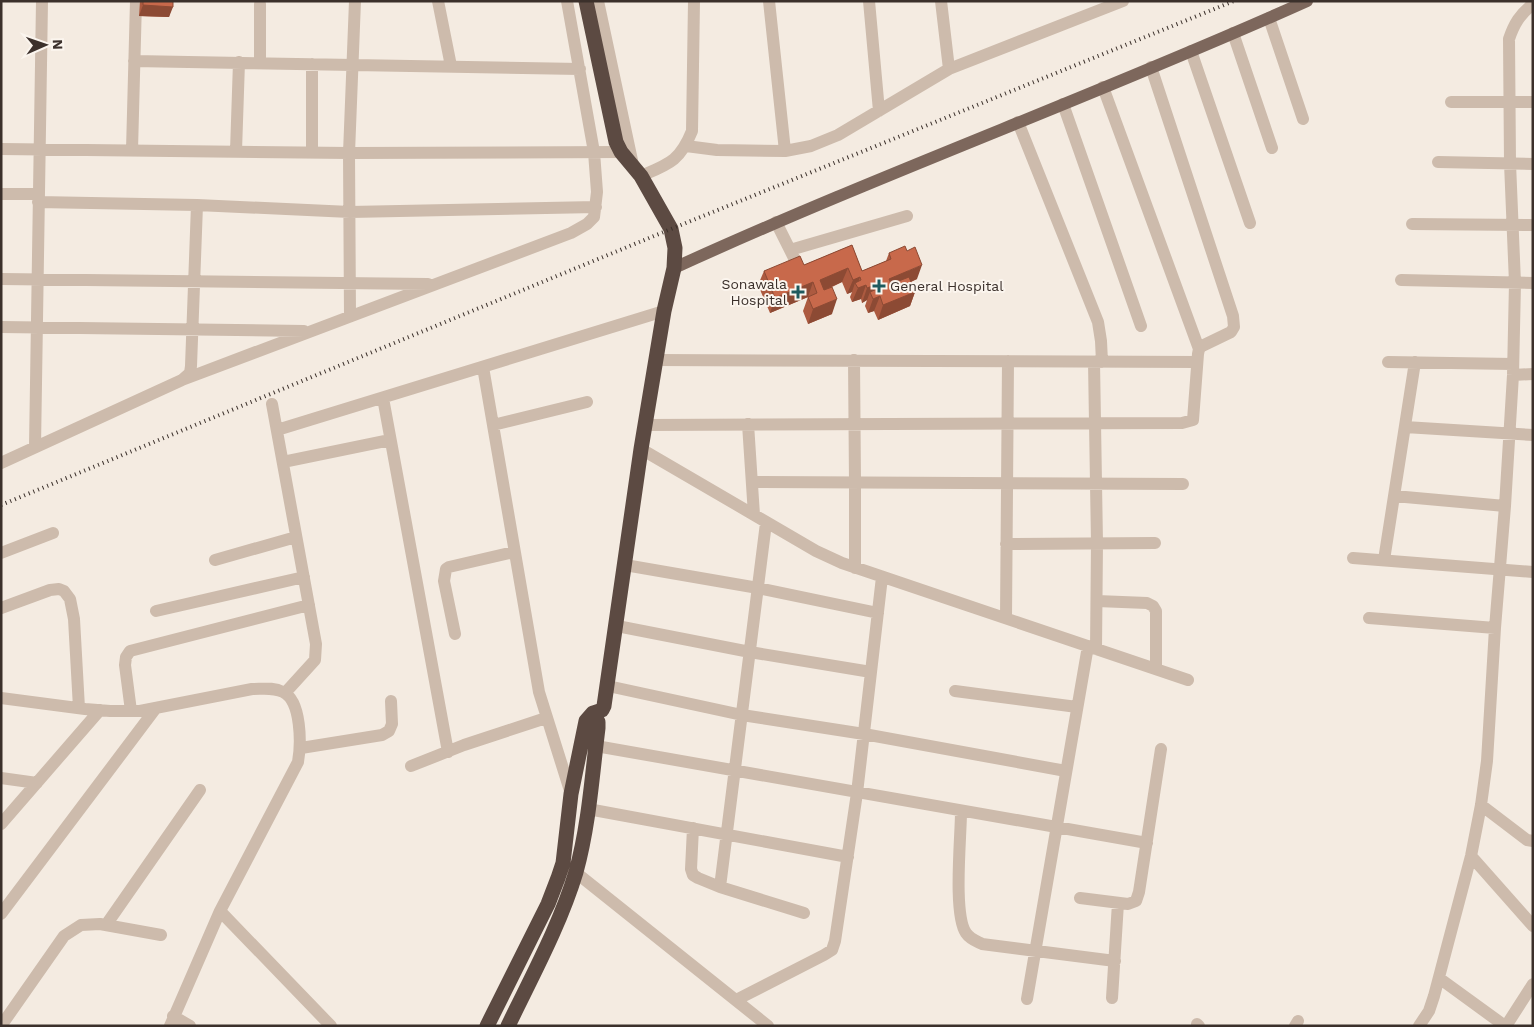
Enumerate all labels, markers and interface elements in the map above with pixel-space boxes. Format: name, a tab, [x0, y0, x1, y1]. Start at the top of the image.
north arrow	[20, 20, 70, 70]
text: N	[50, 39, 66, 50]
place label: Sonawala Hospital	[722, 276, 788, 308]
place label: General Hospital	[890, 278, 1004, 294]
marker: General Hospital	[872, 279, 886, 293]
marker: Sonawala Hospital	[791, 285, 805, 299]

